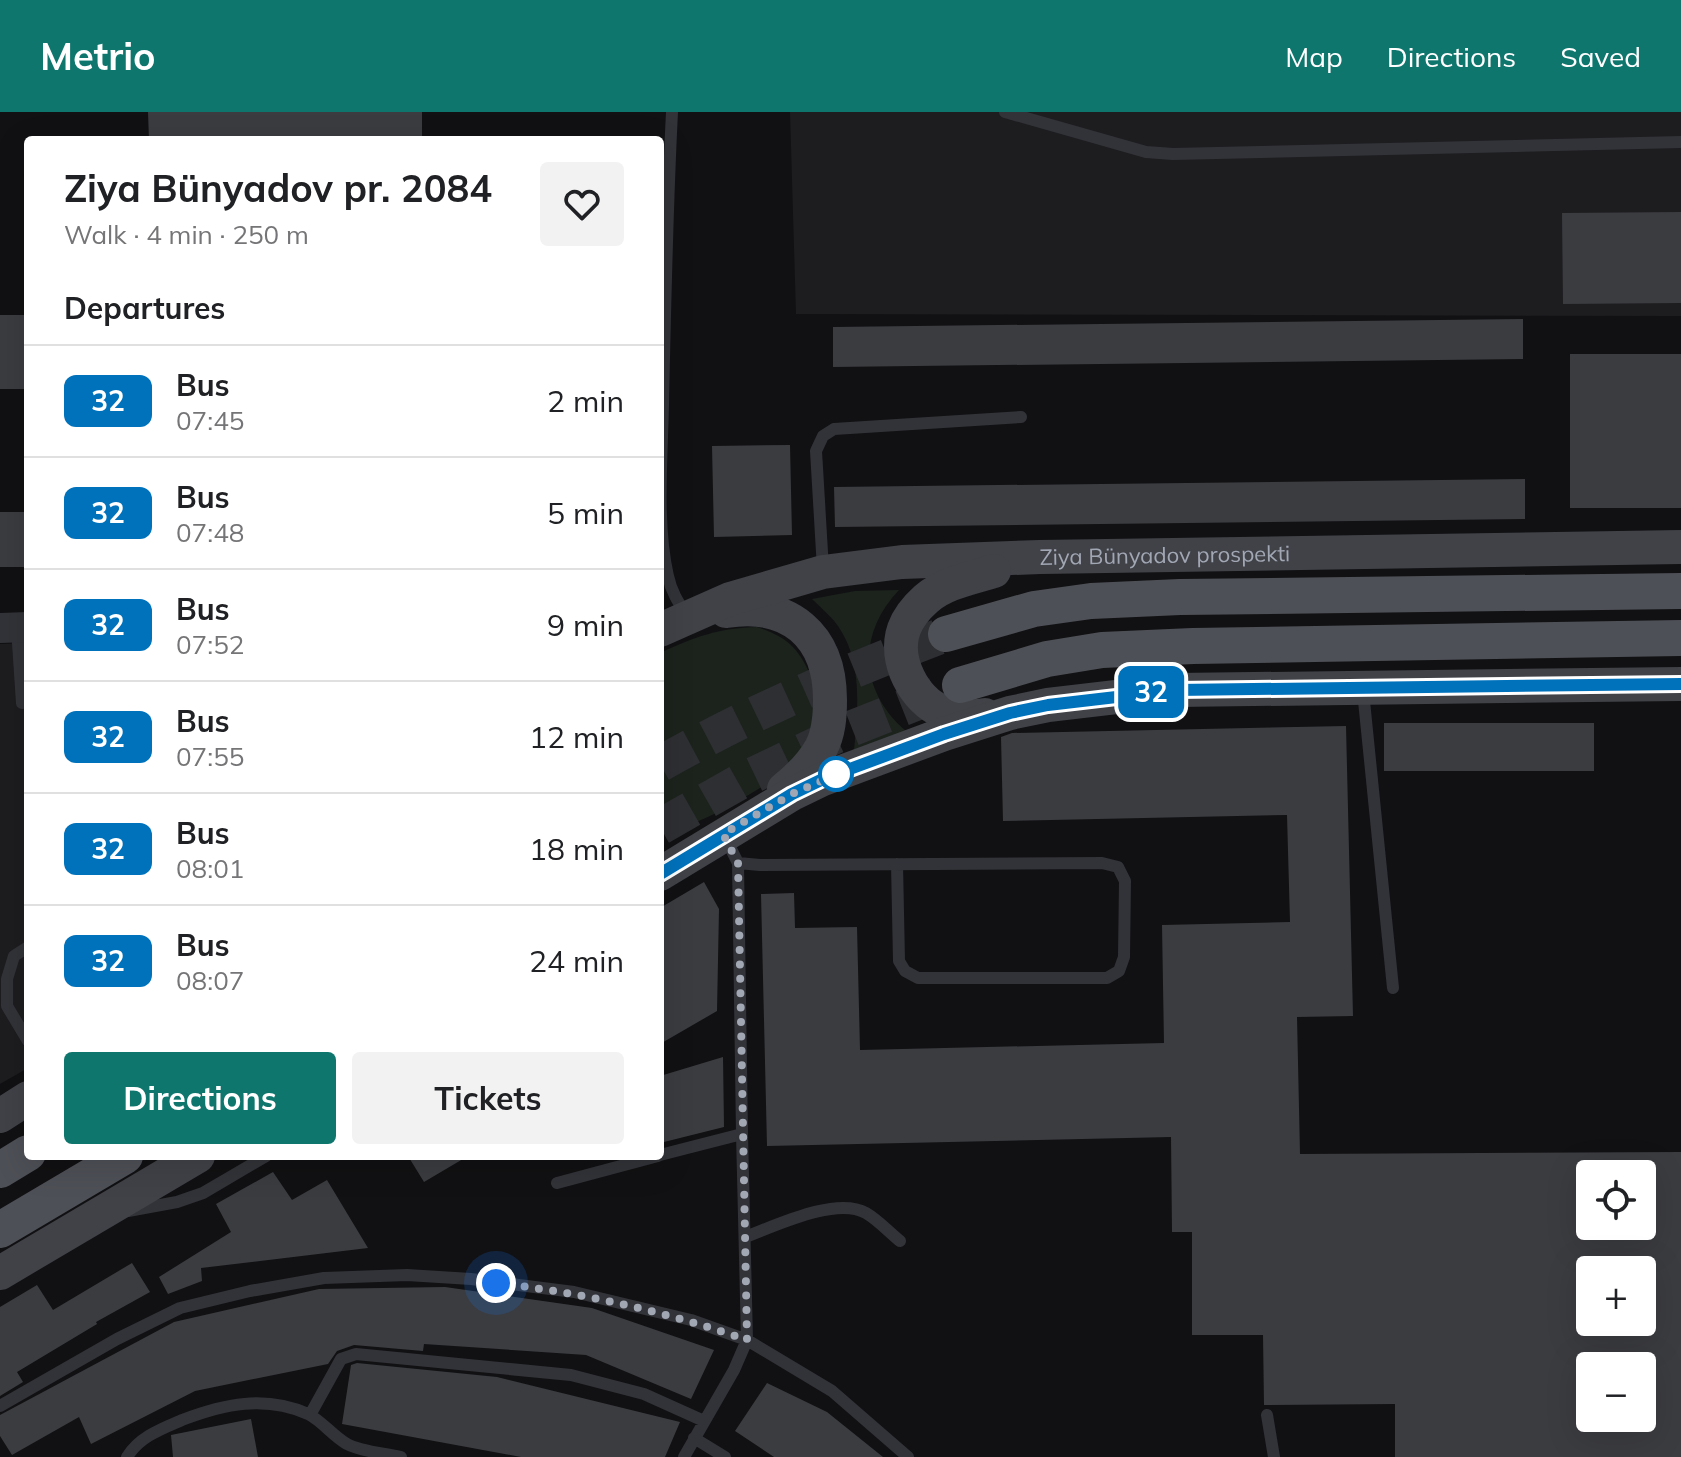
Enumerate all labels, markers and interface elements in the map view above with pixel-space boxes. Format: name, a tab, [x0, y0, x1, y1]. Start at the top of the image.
text: Metrio	[40, 32, 156, 80]
text: Map	[1285, 39, 1343, 74]
text: Directions	[1387, 39, 1516, 74]
text: Saved	[1560, 39, 1641, 74]
button: heart	[540, 162, 624, 246]
text: Ziya Bünyadov pr. 2084	[64, 164, 492, 212]
text: Walk · 4 min · 250 m	[64, 218, 309, 251]
text: Departures	[64, 289, 225, 327]
text: Bus	[176, 366, 230, 404]
text: 2 min	[547, 382, 624, 420]
text: 32	[91, 383, 125, 418]
text: 07:45	[176, 404, 244, 437]
text: Bus	[176, 478, 230, 516]
text: 5 min	[547, 494, 624, 532]
text: 32	[91, 495, 125, 530]
text: 07:48	[176, 516, 244, 549]
street label: Ziya Bünyadov prospekti	[1039, 539, 1290, 571]
text: Bus	[176, 590, 230, 628]
text: 9 min	[547, 606, 624, 644]
text: 32	[91, 607, 125, 642]
text: 07:52	[176, 628, 244, 661]
line badge: 32	[1115, 666, 1187, 718]
text: 32	[1134, 674, 1168, 709]
text: Bus	[176, 702, 230, 740]
text: 12 min	[529, 718, 624, 756]
text: 32	[91, 719, 125, 754]
text: 07:55	[176, 740, 244, 773]
unlabelled marker	[819, 757, 853, 791]
text: Bus	[176, 814, 230, 852]
text: 18 min	[529, 830, 624, 868]
text: 32	[91, 831, 125, 866]
text: 08:01	[176, 852, 244, 885]
text: Bus	[176, 926, 230, 964]
text: 24 min	[529, 942, 624, 980]
text: 32	[91, 943, 125, 978]
text: 08:07	[176, 964, 244, 997]
button: Directions	[64, 1052, 336, 1144]
button: Tickets	[352, 1052, 624, 1144]
map controls	[1576, 1160, 1656, 1432]
button: locate	[1576, 1160, 1656, 1240]
button: +	[1576, 1256, 1656, 1336]
your location	[476, 1263, 516, 1303]
button: −	[1576, 1352, 1656, 1432]

